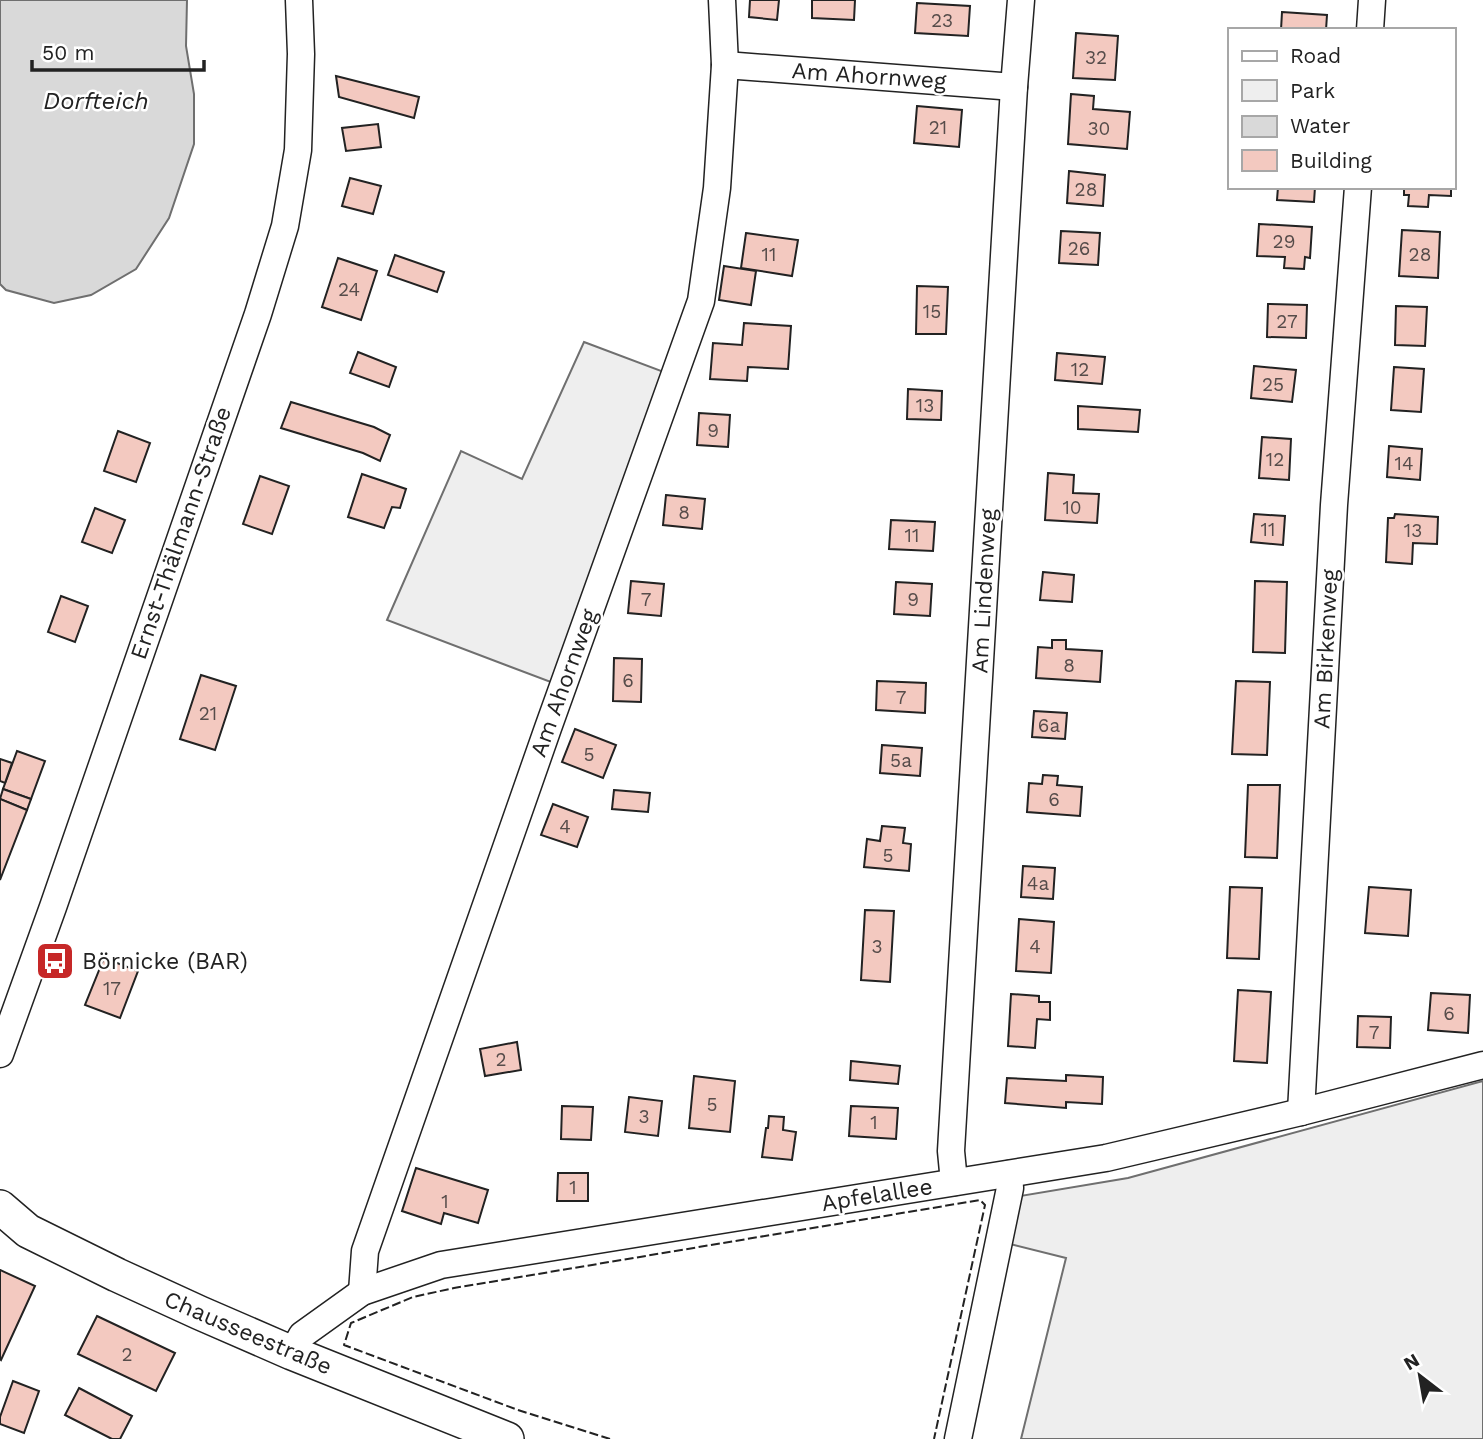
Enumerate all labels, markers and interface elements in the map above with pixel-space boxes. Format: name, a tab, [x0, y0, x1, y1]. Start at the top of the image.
house number: 23	[931, 9, 953, 32]
scale bar	[32, 28, 203, 72]
legend	[1228, 28, 1455, 189]
text: 50 m	[42, 40, 94, 65]
text: Road	[1290, 43, 1341, 68]
house number: 32	[1085, 46, 1107, 69]
street label: Am Ahornweg	[791, 57, 948, 95]
text: Park	[1290, 78, 1335, 103]
water label: Dorfteich	[43, 87, 149, 115]
text: Water	[1290, 113, 1351, 138]
house number: 21	[929, 116, 947, 139]
house number: 30	[1088, 117, 1110, 140]
text: Building	[1290, 148, 1372, 173]
house number: 28	[1075, 178, 1097, 201]
house number: 29	[1273, 230, 1295, 253]
house number: 26	[1068, 237, 1090, 260]
house number: 11	[762, 243, 776, 266]
house number: 28	[1409, 243, 1431, 266]
house number: 24	[338, 278, 360, 301]
house number: 15	[923, 300, 941, 323]
house number: 27	[1276, 310, 1298, 333]
house number: 12	[1071, 358, 1089, 381]
house number: 25	[1262, 373, 1284, 396]
house number: 13	[916, 394, 934, 417]
street label: Ernst-Thälmann-Straße	[125, 403, 237, 663]
house number: 9	[707, 419, 719, 442]
house number: 12	[1266, 448, 1284, 471]
house number: 14	[1394, 452, 1414, 475]
house number: 10	[1062, 496, 1082, 519]
house number: 8	[678, 501, 690, 524]
street label: Am Lindenweg	[966, 507, 1002, 674]
house number: 11	[1261, 518, 1275, 541]
house number: 13	[1404, 519, 1422, 542]
house number: 11	[905, 524, 919, 547]
street label: Am Birkenweg	[1308, 568, 1344, 729]
house number: 7	[641, 588, 651, 611]
house number: 9	[907, 588, 919, 611]
street label: Am Ahornweg	[525, 605, 603, 760]
house number: 8	[1063, 654, 1075, 677]
house number: 6	[622, 669, 634, 692]
house number: 7	[896, 686, 906, 709]
house number: 21	[199, 702, 217, 725]
house number: 6a	[1038, 714, 1060, 737]
house number: 5	[583, 743, 595, 766]
house number: 5a	[890, 749, 912, 772]
house number: 6	[1048, 788, 1060, 811]
house number: 4	[559, 815, 571, 838]
house number: 5	[882, 844, 894, 867]
house number: 4a	[1027, 872, 1049, 895]
house number: 3	[871, 935, 883, 958]
house number: 4	[1029, 935, 1041, 958]
bus stop icon: Börnicke (BAR)	[34, 940, 76, 982]
place label: Börnicke (BAR)	[82, 948, 248, 975]
house number: 17	[103, 977, 121, 1000]
house number: 6	[1443, 1002, 1455, 1025]
house number: 7	[1369, 1021, 1379, 1044]
house number: 2	[495, 1048, 507, 1071]
house number: 5	[706, 1093, 718, 1116]
house number: 3	[638, 1105, 650, 1128]
house number: 1	[870, 1111, 878, 1134]
street label: Apfelallee	[820, 1173, 934, 1217]
house number: 1	[569, 1176, 577, 1199]
house number: 1	[441, 1190, 449, 1213]
street label: Chausseestraße	[160, 1286, 336, 1380]
north arrow	[1385, 1341, 1455, 1411]
house number: 2	[121, 1343, 133, 1366]
text: N	[1400, 1348, 1423, 1375]

